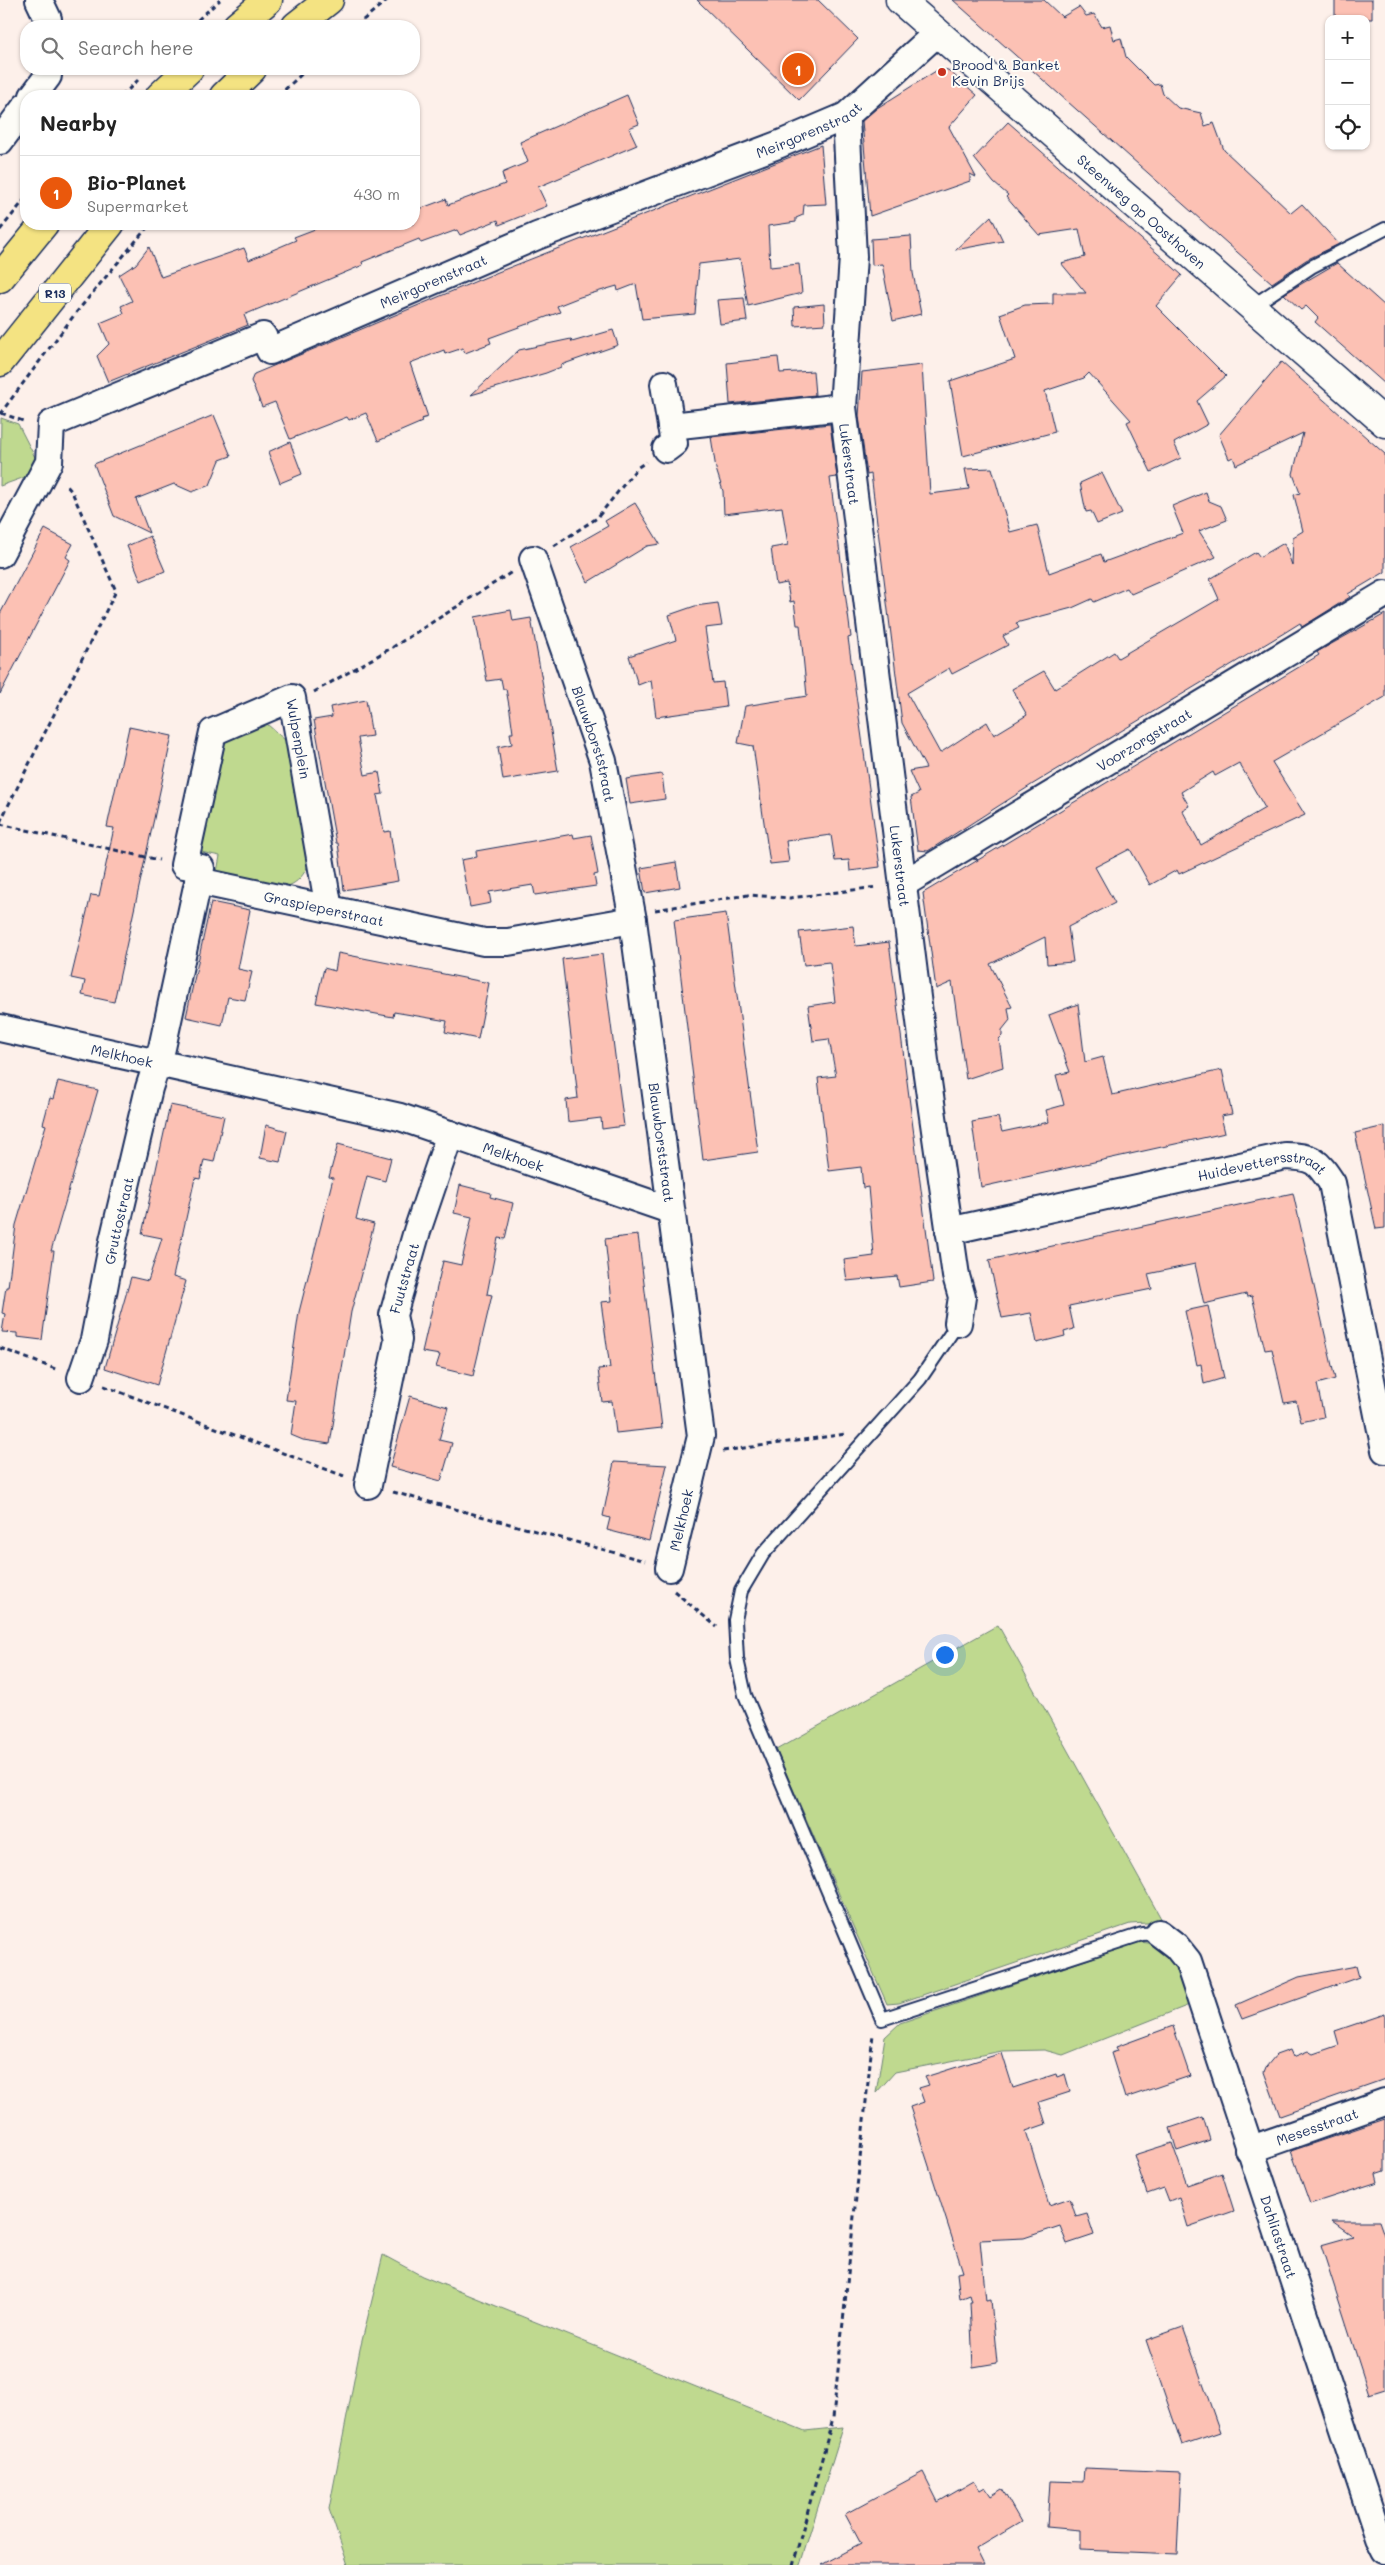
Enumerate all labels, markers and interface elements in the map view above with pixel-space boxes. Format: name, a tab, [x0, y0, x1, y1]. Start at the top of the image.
map controls	[1325, 15, 1370, 150]
button: +	[1325, 15, 1370, 60]
search box	[20, 20, 420, 75]
icon: search	[38, 34, 66, 62]
text: Search here	[78, 35, 194, 60]
pin: 1	[782, 50, 814, 88]
place label: Brood & Banket Kevin Brijs	[952, 55, 1060, 90]
button: −	[1325, 60, 1370, 105]
marker: Brood & Banket Kevin Brijs	[936, 66, 948, 78]
street label: Meirgorenstraat	[753, 97, 866, 162]
button: locate	[1325, 105, 1370, 150]
text: Nearby	[40, 109, 117, 136]
street label: Steenweg op Oosthoven	[1073, 150, 1210, 272]
text: Bio-Planet	[87, 170, 186, 195]
text: 1	[52, 183, 60, 204]
text: 430 m	[353, 183, 400, 204]
text: Supermarket	[87, 195, 189, 216]
street label: Meirgorenstraat	[377, 249, 490, 312]
road number: R13	[39, 284, 71, 302]
street label: Lukerstraat	[836, 422, 865, 506]
street label: Blauwborststraat	[568, 683, 620, 803]
street label: Wulpenplein	[283, 697, 316, 780]
street label: Voorzorgstraat	[1093, 703, 1195, 775]
street label: Lukerstraat	[886, 824, 915, 908]
street label: Graspieperstraat	[262, 886, 386, 930]
street label: Melkhoek	[89, 1039, 155, 1071]
street label: Blauwborststraat	[645, 1082, 680, 1203]
street label: Melkhoek	[481, 1137, 547, 1175]
text: Huidevettersstraat	[1196, 1146, 1332, 1185]
street label: Huidevettersstraat	[1193, 1169, 1327, 1185]
street label: Gruttostraat	[99, 1175, 137, 1266]
street label: Fuutstraat	[384, 1240, 423, 1316]
street label: Melkhoek	[665, 1487, 697, 1553]
your location	[932, 1642, 958, 1668]
street label: Mesesstraat	[1273, 2103, 1361, 2149]
street label: Dahliastraat	[1257, 2193, 1302, 2281]

